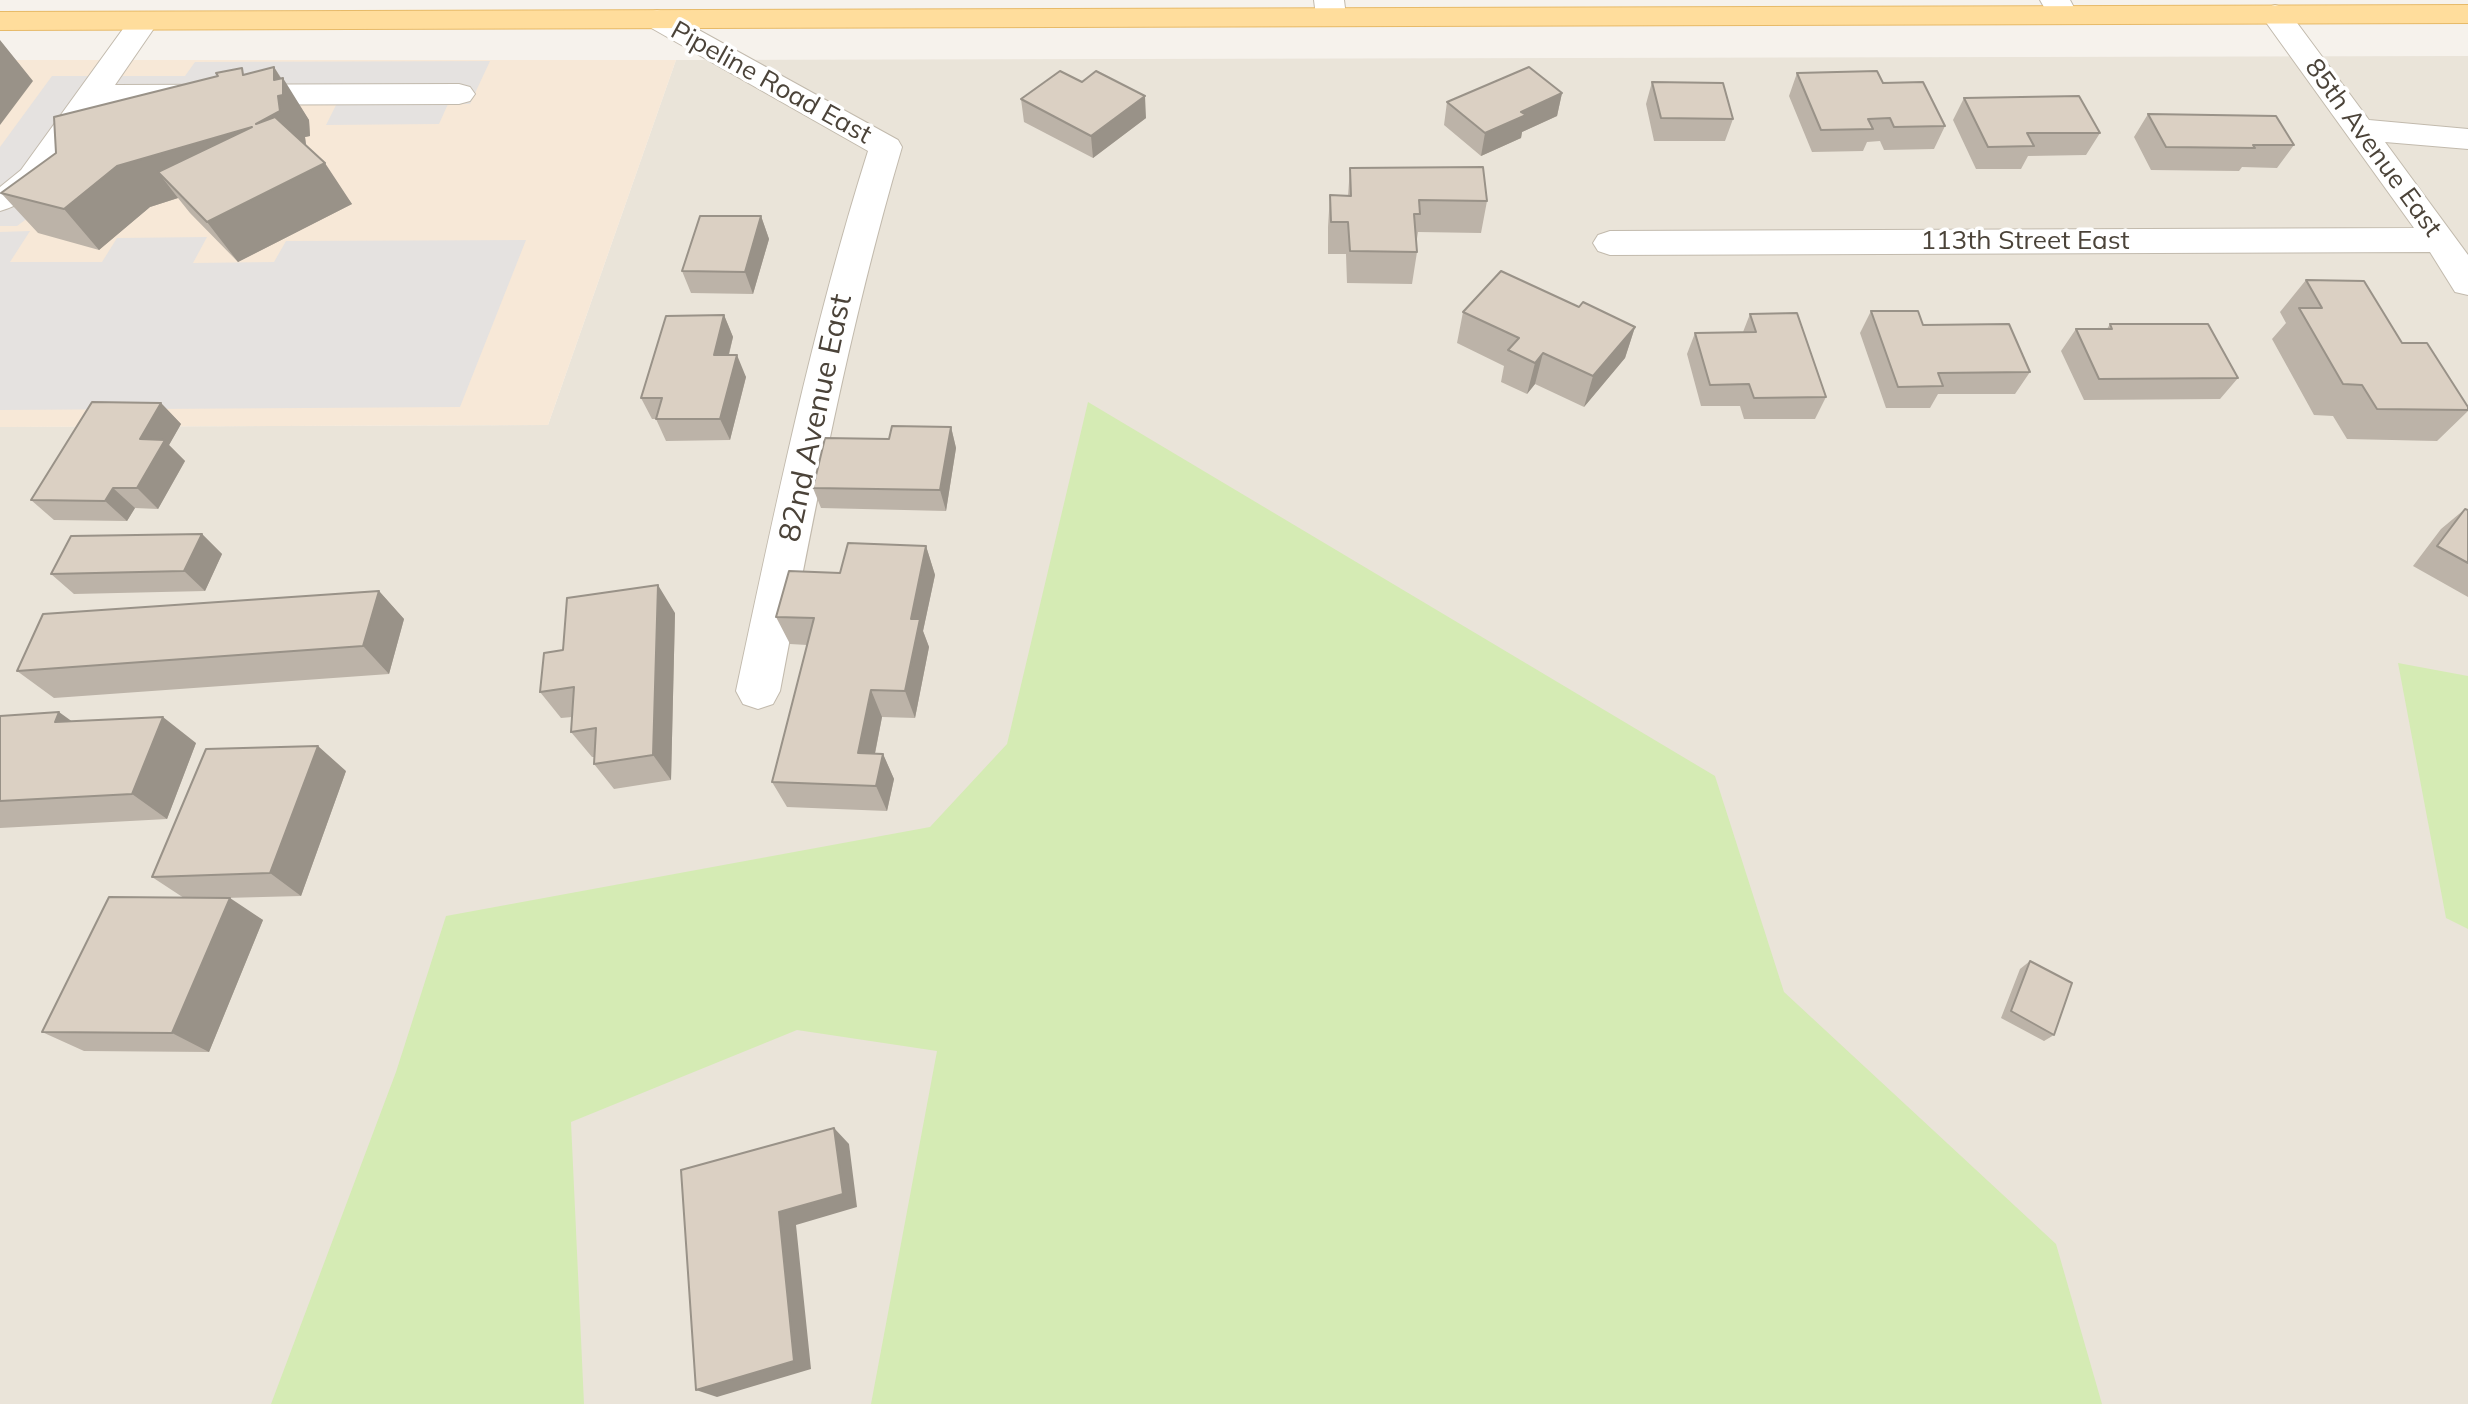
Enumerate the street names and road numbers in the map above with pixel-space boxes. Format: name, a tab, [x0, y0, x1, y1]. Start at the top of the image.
street label: Pipeline Road East	[665, 15, 877, 151]
street label: 85th Avenue East	[2298, 53, 2448, 243]
street label: 113th Street East	[1920, 225, 2130, 257]
street label: 82nd Avenue East	[772, 291, 860, 545]

